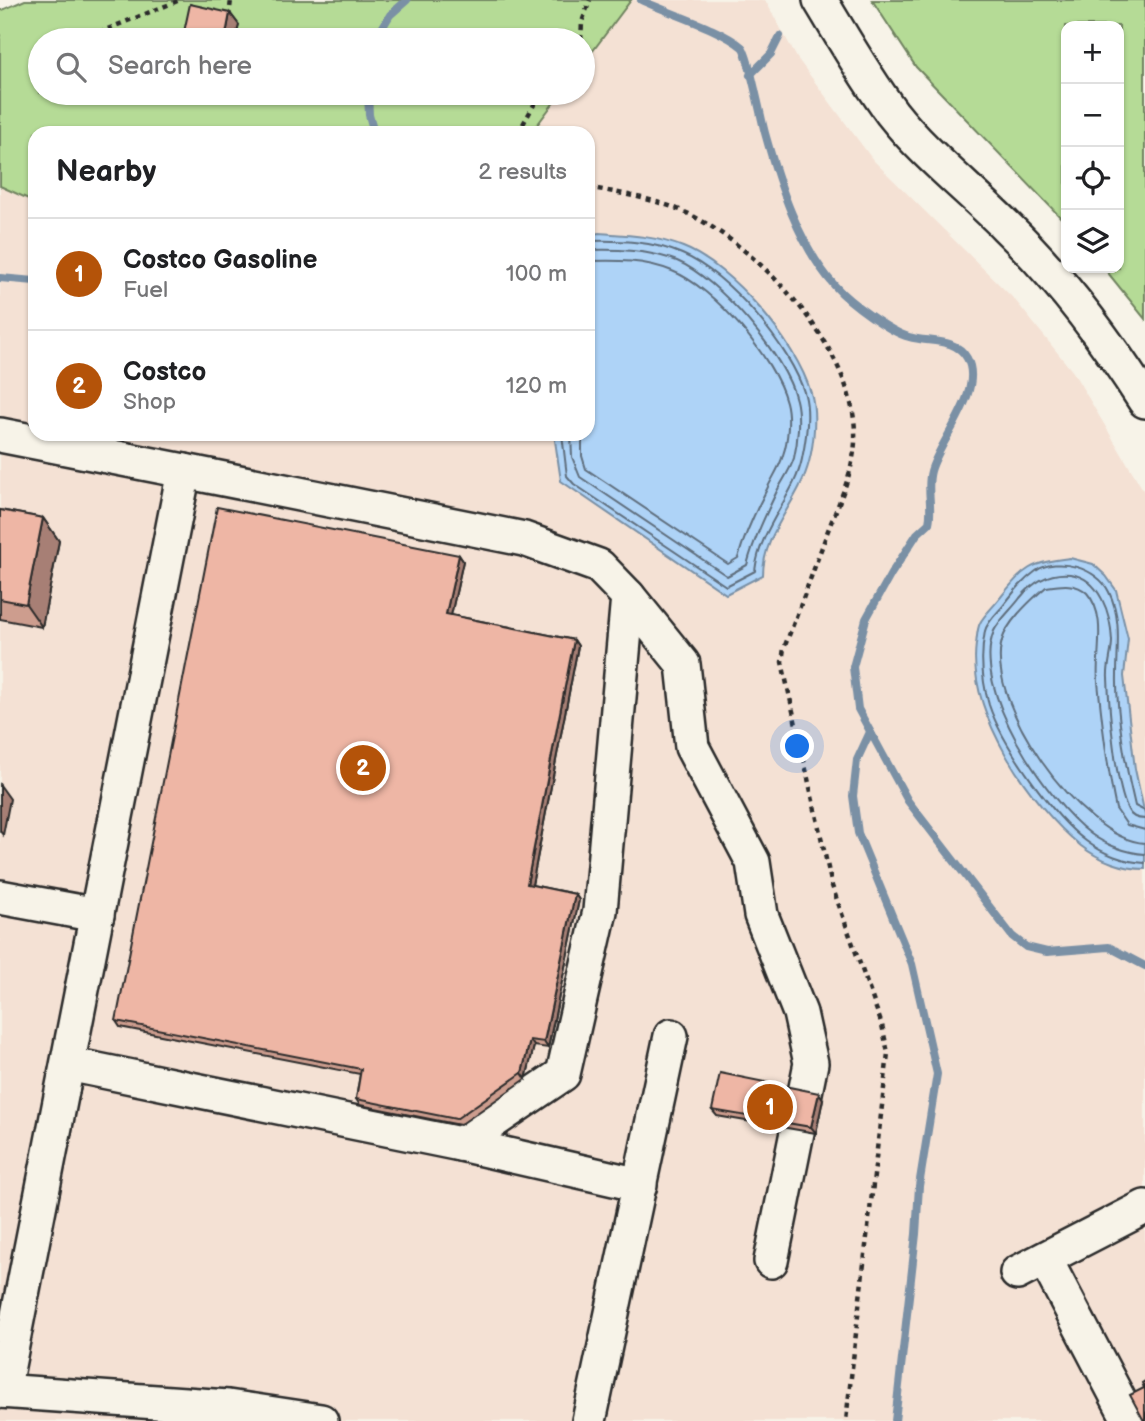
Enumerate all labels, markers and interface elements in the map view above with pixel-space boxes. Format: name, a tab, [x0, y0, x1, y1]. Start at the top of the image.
map controls	[1061, 21, 1124, 273]
button: +	[1061, 21, 1124, 84]
search box	[28, 28, 595, 105]
icon: search	[52, 48, 90, 86]
text: Search here	[108, 51, 252, 82]
button: −	[1061, 84, 1124, 147]
button: locate	[1061, 147, 1124, 210]
text: Nearby	[56, 154, 156, 190]
text: 2 results	[478, 158, 567, 186]
button: layers	[1061, 210, 1124, 273]
text: Costco Gasoline	[123, 245, 317, 276]
text: 1	[74, 260, 84, 288]
text: 100 m	[506, 260, 567, 288]
text: Fuel	[123, 276, 168, 304]
text: Costco	[123, 357, 206, 388]
text: 2	[72, 372, 86, 400]
text: 120 m	[506, 372, 567, 400]
text: Shop	[123, 388, 176, 416]
your location	[780, 729, 814, 763]
pin: 2	[340, 742, 386, 794]
pin: 1	[747, 1081, 793, 1133]

